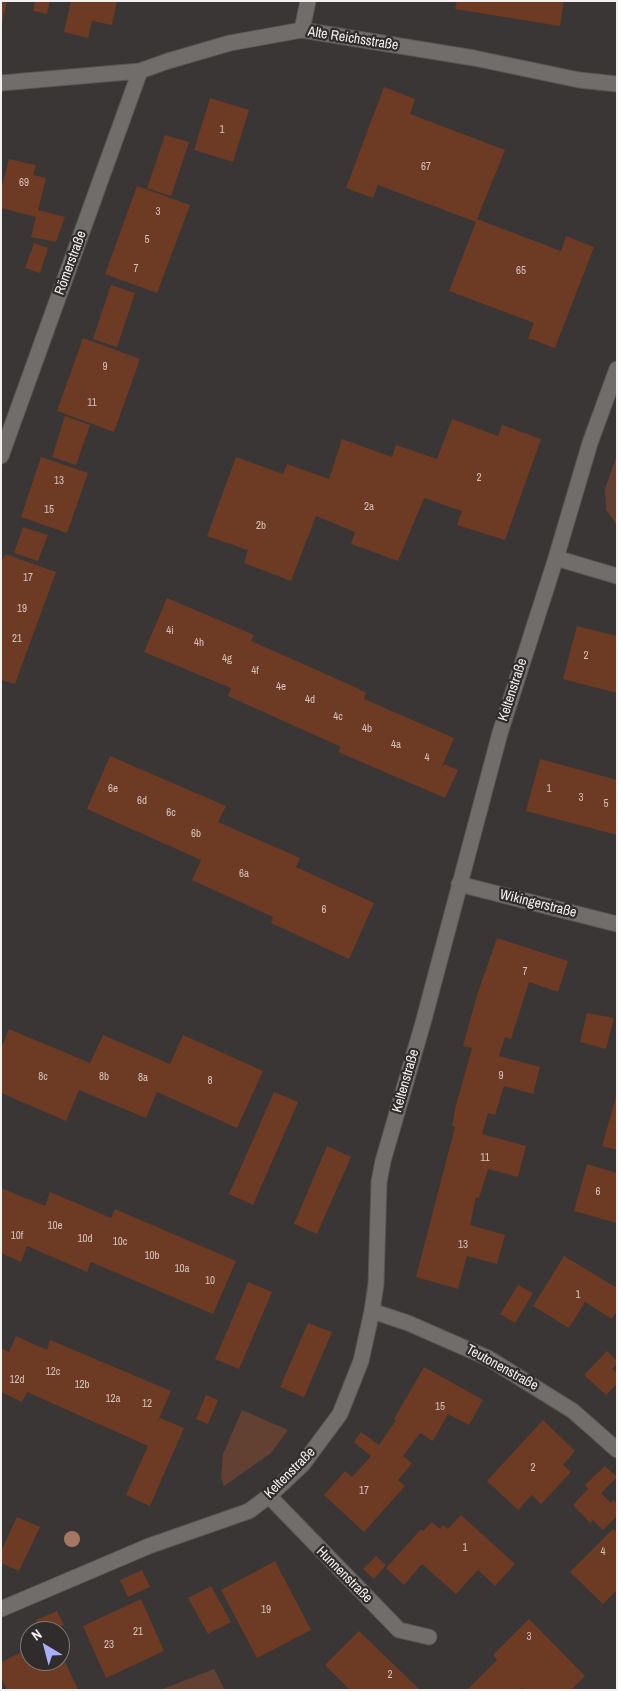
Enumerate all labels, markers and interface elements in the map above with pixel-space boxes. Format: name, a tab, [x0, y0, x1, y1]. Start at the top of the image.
street label: Alte Reichsstraße	[307, 24, 399, 54]
house number: 1	[219, 123, 225, 137]
house number: 67	[421, 160, 431, 174]
house number: 69	[19, 176, 29, 190]
house number: 3	[155, 205, 161, 219]
street label: Römerstraße	[52, 229, 90, 297]
house number: 5	[144, 233, 150, 247]
house number: 7	[133, 262, 139, 276]
house number: 65	[516, 264, 526, 278]
house number: 9	[102, 360, 108, 374]
house number: 11	[87, 396, 97, 410]
house number: 2	[476, 471, 482, 485]
house number: 13	[54, 474, 64, 488]
house number: 2a	[364, 500, 374, 514]
house number: 15	[44, 503, 54, 517]
house number: 2b	[256, 519, 266, 533]
house number: 17	[23, 571, 33, 585]
house number: 19	[17, 602, 27, 616]
house number: 4i	[166, 624, 174, 638]
house number: 21	[12, 632, 22, 646]
house number: 4h	[194, 636, 204, 650]
house number: 2	[583, 649, 589, 663]
house number: 4g	[222, 652, 232, 666]
street label: Keltenstraße	[495, 656, 531, 724]
house number: 4f	[251, 664, 259, 678]
house number: 4e	[276, 680, 286, 694]
house number: 4d	[305, 693, 315, 707]
house number: 4c	[333, 710, 343, 724]
house number: 4b	[362, 722, 372, 736]
house number: 4a	[391, 738, 401, 752]
house number: 4	[424, 751, 430, 765]
house number: 6e	[108, 782, 118, 796]
house number: 1	[546, 782, 552, 796]
house number: 3	[578, 791, 584, 805]
house number: 6d	[137, 794, 147, 808]
house number: 5	[603, 797, 609, 811]
house number: 6c	[166, 806, 176, 820]
house number: 6b	[191, 827, 201, 841]
house number: 6a	[239, 867, 249, 881]
street label: Wikingerstraße	[498, 886, 578, 922]
house number: 6	[321, 903, 327, 917]
house number: 7	[522, 965, 528, 979]
street label: Keltenstraße	[389, 1047, 423, 1115]
house number: 9	[498, 1069, 504, 1083]
house number: 8c	[38, 1070, 48, 1084]
house number: 8b	[99, 1070, 109, 1084]
house number: 8a	[138, 1071, 148, 1085]
house number: 8	[207, 1074, 213, 1088]
house number: 11	[480, 1151, 490, 1165]
house number: 6	[595, 1185, 601, 1199]
house number: 10e	[47, 1219, 63, 1233]
house number: 10f	[11, 1229, 23, 1243]
house number: 10d	[77, 1232, 93, 1246]
house number: 10c	[113, 1235, 127, 1249]
house number: 13	[458, 1238, 468, 1252]
house number: 10b	[144, 1249, 160, 1263]
house number: 10a	[174, 1262, 190, 1276]
house number: 10	[205, 1274, 215, 1288]
house number: 1	[575, 1288, 581, 1302]
street label: Teutonenstraße	[463, 1341, 541, 1395]
house number: 12c	[46, 1365, 60, 1379]
house number: 12d	[9, 1373, 25, 1387]
house number: 12b	[74, 1378, 90, 1392]
house number: 12a	[105, 1392, 121, 1406]
house number: 12	[142, 1397, 152, 1411]
house number: 15	[435, 1400, 445, 1414]
street label: Keltenstraße	[261, 1444, 319, 1502]
house number: 2	[530, 1461, 536, 1475]
house number: 17	[359, 1484, 369, 1498]
house number: 1	[462, 1541, 468, 1555]
street label: Hunnenstraße	[312, 1543, 376, 1607]
house number: 4	[600, 1545, 606, 1559]
house number: 19	[261, 1603, 271, 1617]
north arrow	[20, 1621, 70, 1671]
text: N	[28, 1625, 45, 1645]
house number: 21	[133, 1625, 143, 1639]
house number: 3	[526, 1630, 532, 1644]
house number: 23	[104, 1638, 114, 1652]
house number: 2	[387, 1668, 393, 1682]

